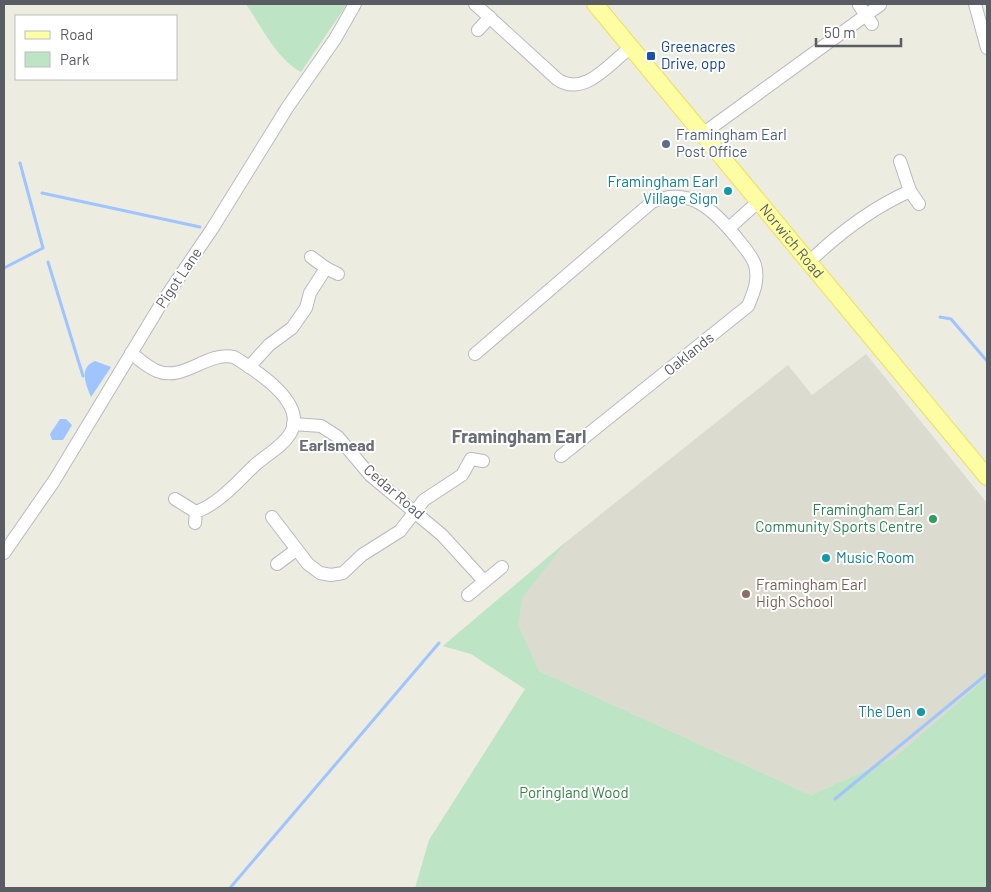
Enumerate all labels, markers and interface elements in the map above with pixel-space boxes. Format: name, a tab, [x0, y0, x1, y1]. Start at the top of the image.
legend	[15, 15, 178, 80]
scale bar	[816, 15, 901, 47]
text: 50 m	[824, 23, 856, 41]
text: Road	[60, 25, 93, 43]
place label: Greenacres Drive, opp	[661, 37, 736, 72]
text: Park	[60, 50, 90, 68]
marker: Greenacres Drive, opp	[645, 50, 657, 62]
place label: Framingham Earl Post Office	[676, 125, 787, 160]
marker: Framingham Earl Post Office	[660, 138, 672, 150]
place label: Framingham Earl Village Sign	[607, 172, 718, 207]
marker: Framingham Earl Village Sign	[722, 185, 734, 197]
street label: Norwich Road	[756, 200, 828, 281]
street label: Pigot Lane	[151, 244, 205, 311]
street label: Oaklands	[660, 328, 717, 379]
district label: Framingham Earl	[452, 425, 586, 447]
district label: Earlsmead	[299, 435, 375, 454]
street label: Cedar Road	[361, 460, 429, 523]
place label: Framingham Earl Community Sports Centre	[755, 500, 923, 535]
marker: Framingham Earl Community Sports Centre	[927, 513, 939, 525]
place label: Music Room	[836, 548, 915, 566]
marker: Music Room	[820, 552, 832, 564]
place label: Framingham Earl High School	[756, 575, 867, 610]
marker: Framingham Earl High School	[740, 588, 752, 600]
place label: The Den	[858, 702, 911, 720]
marker: The Den	[915, 706, 927, 718]
park label: Poringland Wood	[519, 783, 629, 801]

